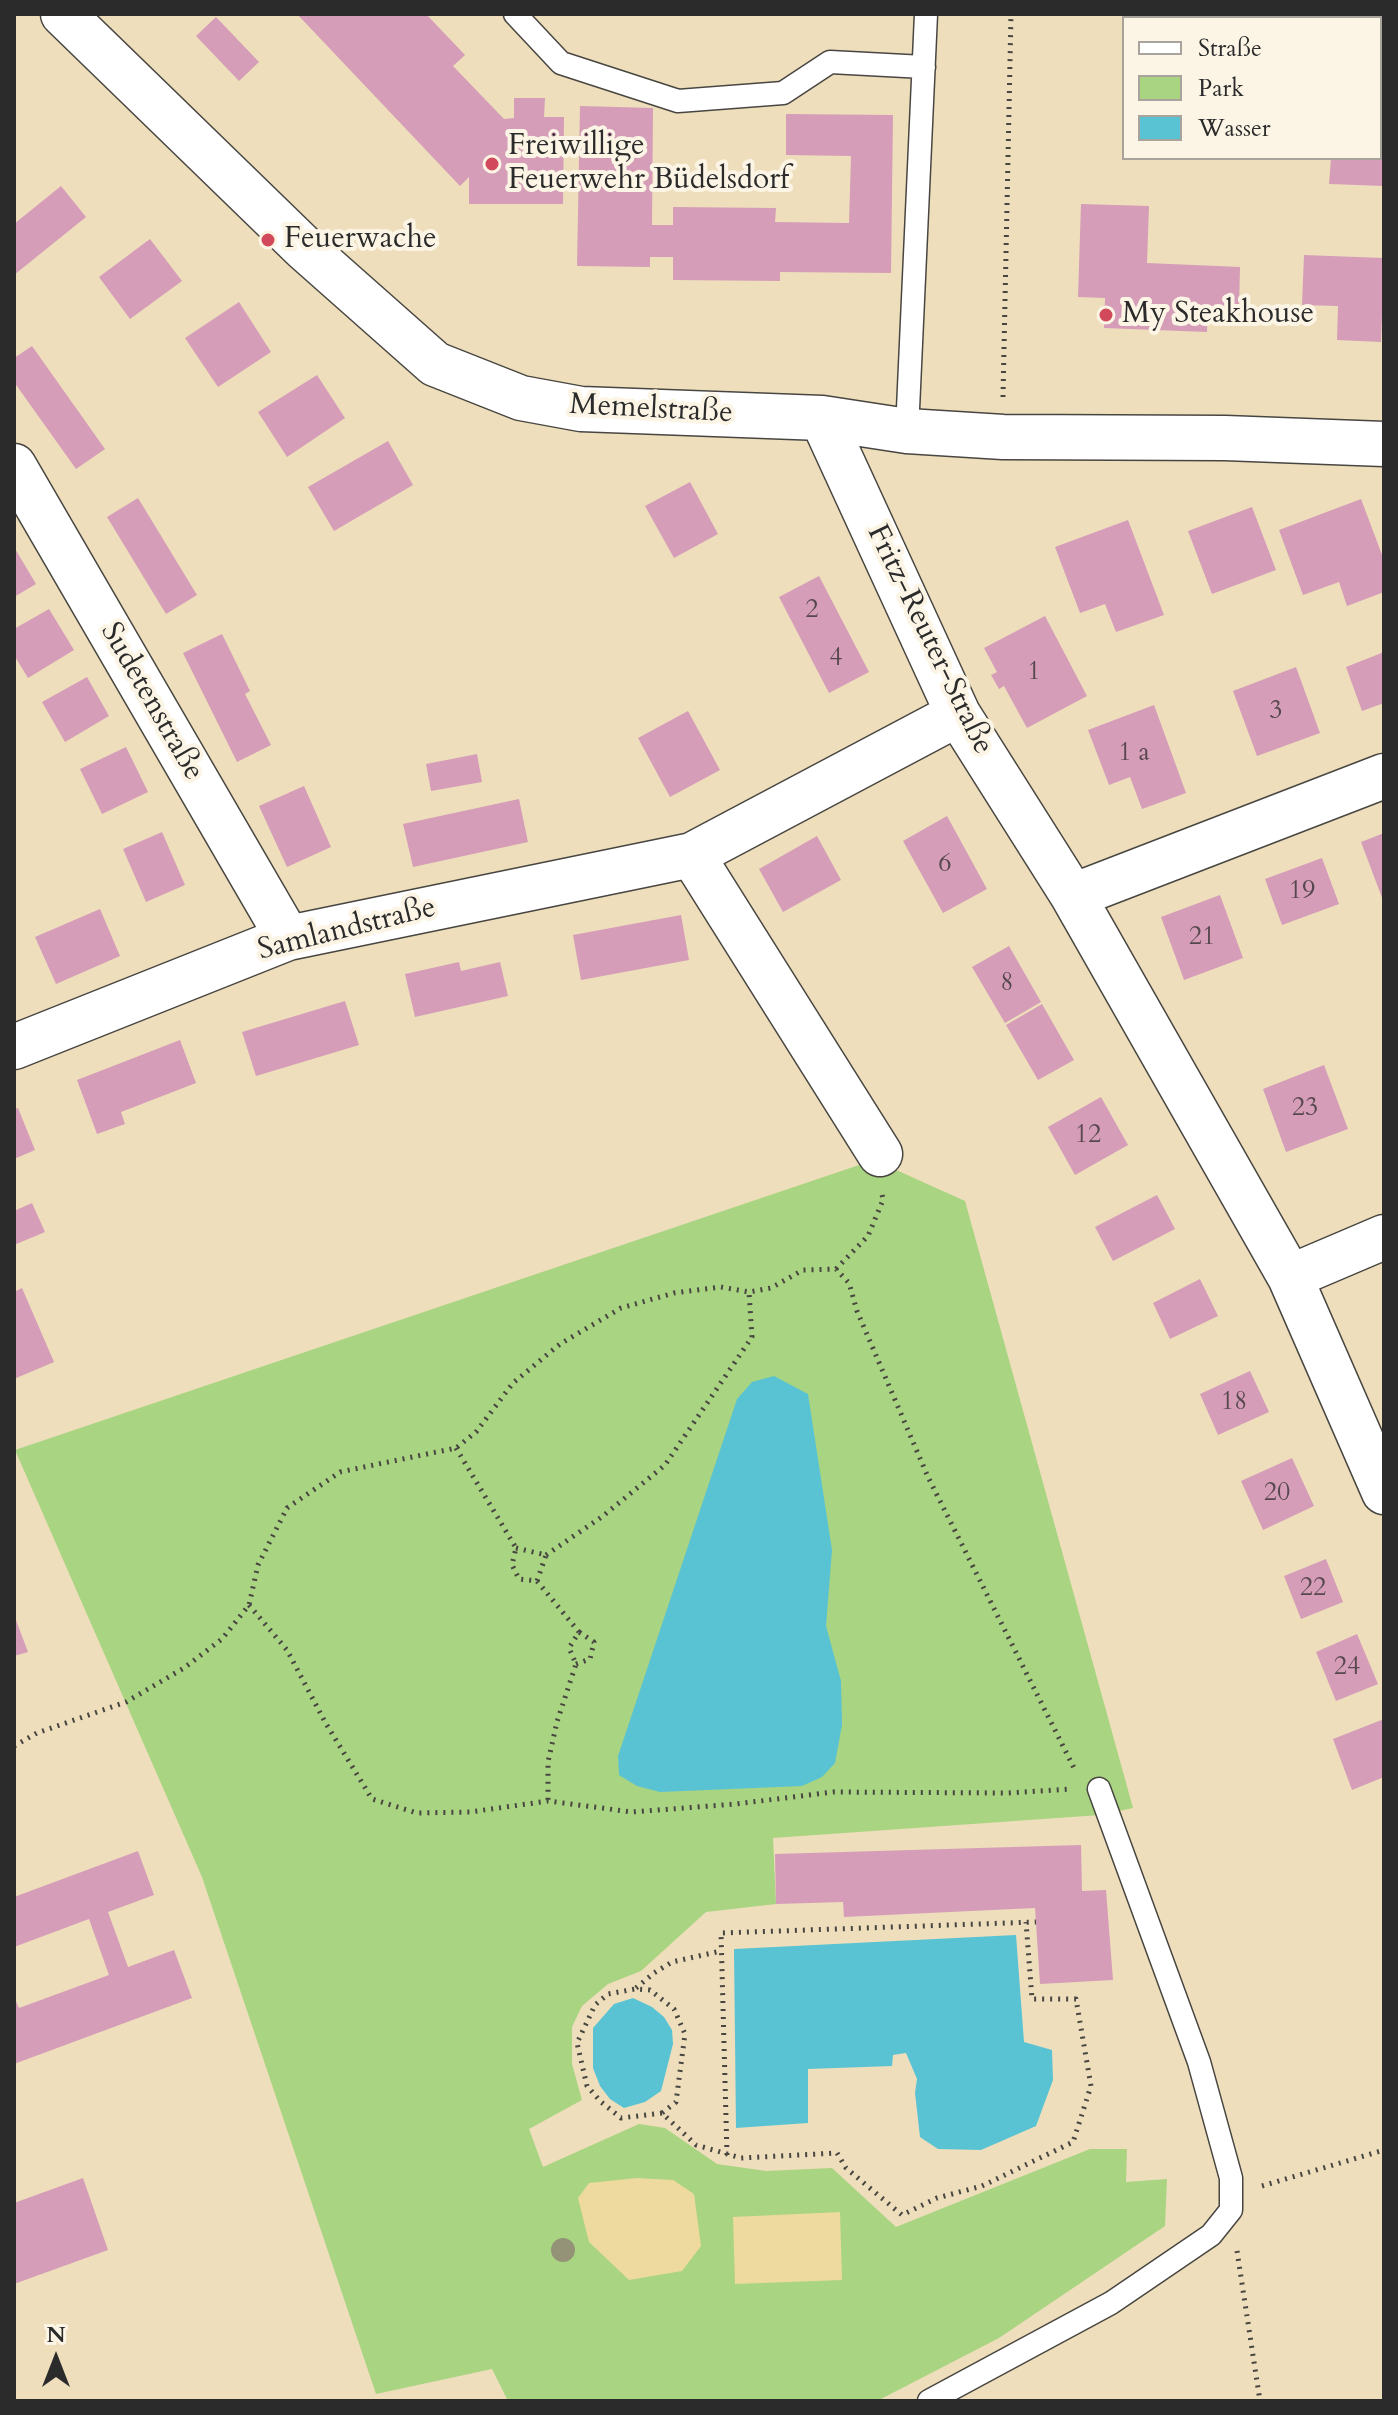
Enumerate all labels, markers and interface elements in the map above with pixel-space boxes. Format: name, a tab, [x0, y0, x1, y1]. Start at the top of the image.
legend	[1122, 16, 1382, 160]
text: Straße	[1198, 32, 1262, 65]
text: Park	[1198, 72, 1244, 105]
text: Wasser	[1198, 112, 1271, 145]
place label: Freiwillige Feuerwehr Büdelsdorf	[508, 129, 789, 200]
marker: Freiwillige Feuerwehr Büdelsdorf	[483, 155, 501, 173]
place label: Feuerwache	[284, 222, 437, 258]
marker: Feuerwache	[259, 231, 277, 249]
place label: My Steakhouse	[1122, 297, 1314, 333]
marker: My Steakhouse	[1097, 306, 1115, 324]
street label: Memelstraße	[568, 388, 734, 432]
street label: Fritz-Reuter-Straße	[858, 519, 1000, 761]
house number: 2	[805, 595, 819, 627]
street label: Sudetenstraße	[91, 617, 211, 787]
house number: 4	[829, 643, 843, 675]
house number: 1	[1027, 657, 1041, 689]
house number: 3	[1269, 696, 1283, 728]
house number: 1 a	[1118, 738, 1150, 770]
house number: 6	[938, 849, 952, 881]
house number: 19	[1289, 876, 1315, 908]
street label: Samlandstraße	[254, 891, 440, 969]
house number: 21	[1189, 922, 1215, 954]
house number: 8	[1000, 968, 1014, 1000]
house number: 23	[1292, 1093, 1318, 1125]
house number: 12	[1075, 1120, 1101, 1152]
house number: 18	[1221, 1387, 1247, 1419]
house number: 20	[1264, 1478, 1290, 1510]
house number: 22	[1300, 1573, 1326, 1605]
house number: 24	[1334, 1652, 1360, 1684]
north arrow	[16, 2319, 96, 2399]
text: N	[46, 2320, 66, 2350]

